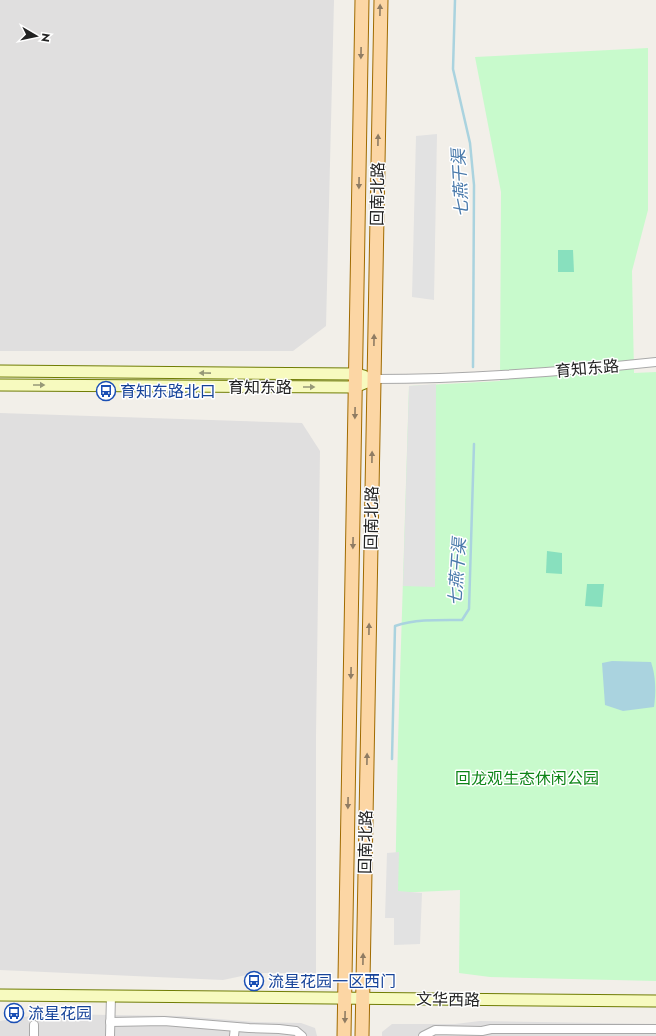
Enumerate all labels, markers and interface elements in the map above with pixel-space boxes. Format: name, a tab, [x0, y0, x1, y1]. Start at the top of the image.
one-way arrow	[377, 4, 384, 16]
north arrow	[16, 16, 56, 56]
text: N	[37, 32, 54, 43]
one-way arrow	[358, 47, 364, 60]
one-way arrow	[375, 133, 381, 146]
water label: 七燕干渠	[446, 145, 474, 218]
street label: 回南北路	[365, 162, 390, 226]
one-way arrow	[356, 177, 362, 190]
one-way arrow	[371, 334, 378, 346]
street label: 育知东路	[554, 354, 620, 383]
one-way arrow	[198, 370, 211, 376]
street label: 育知东路	[228, 376, 292, 399]
bus stop icon: 育知东路北口	[95, 380, 117, 402]
place label: 育知东路北口	[120, 380, 216, 403]
one-way arrow	[33, 382, 46, 388]
one-way arrow	[303, 384, 316, 390]
one-way arrow	[352, 407, 358, 420]
one-way arrow	[369, 451, 376, 463]
street label: 回南北路	[359, 486, 384, 550]
water label: 七燕干渠	[443, 534, 472, 607]
one-way arrow	[350, 537, 356, 550]
one-way arrow	[366, 622, 372, 635]
one-way arrow	[347, 667, 354, 679]
one-way arrow	[364, 752, 370, 765]
park label: 回龙观生态休闲公园	[455, 767, 599, 790]
one-way arrow	[345, 797, 351, 810]
street label: 回南北路	[353, 810, 378, 874]
one-way arrow	[360, 952, 366, 965]
bus stop icon: 流星花园一区西门	[243, 970, 265, 992]
place label: 流星花园一区西门	[268, 970, 396, 993]
street label: 文华西路	[416, 987, 480, 1012]
bus stop icon: 流星花园	[3, 1002, 25, 1024]
place label: 流星花园	[28, 1002, 92, 1025]
one-way arrow	[342, 1011, 348, 1024]

